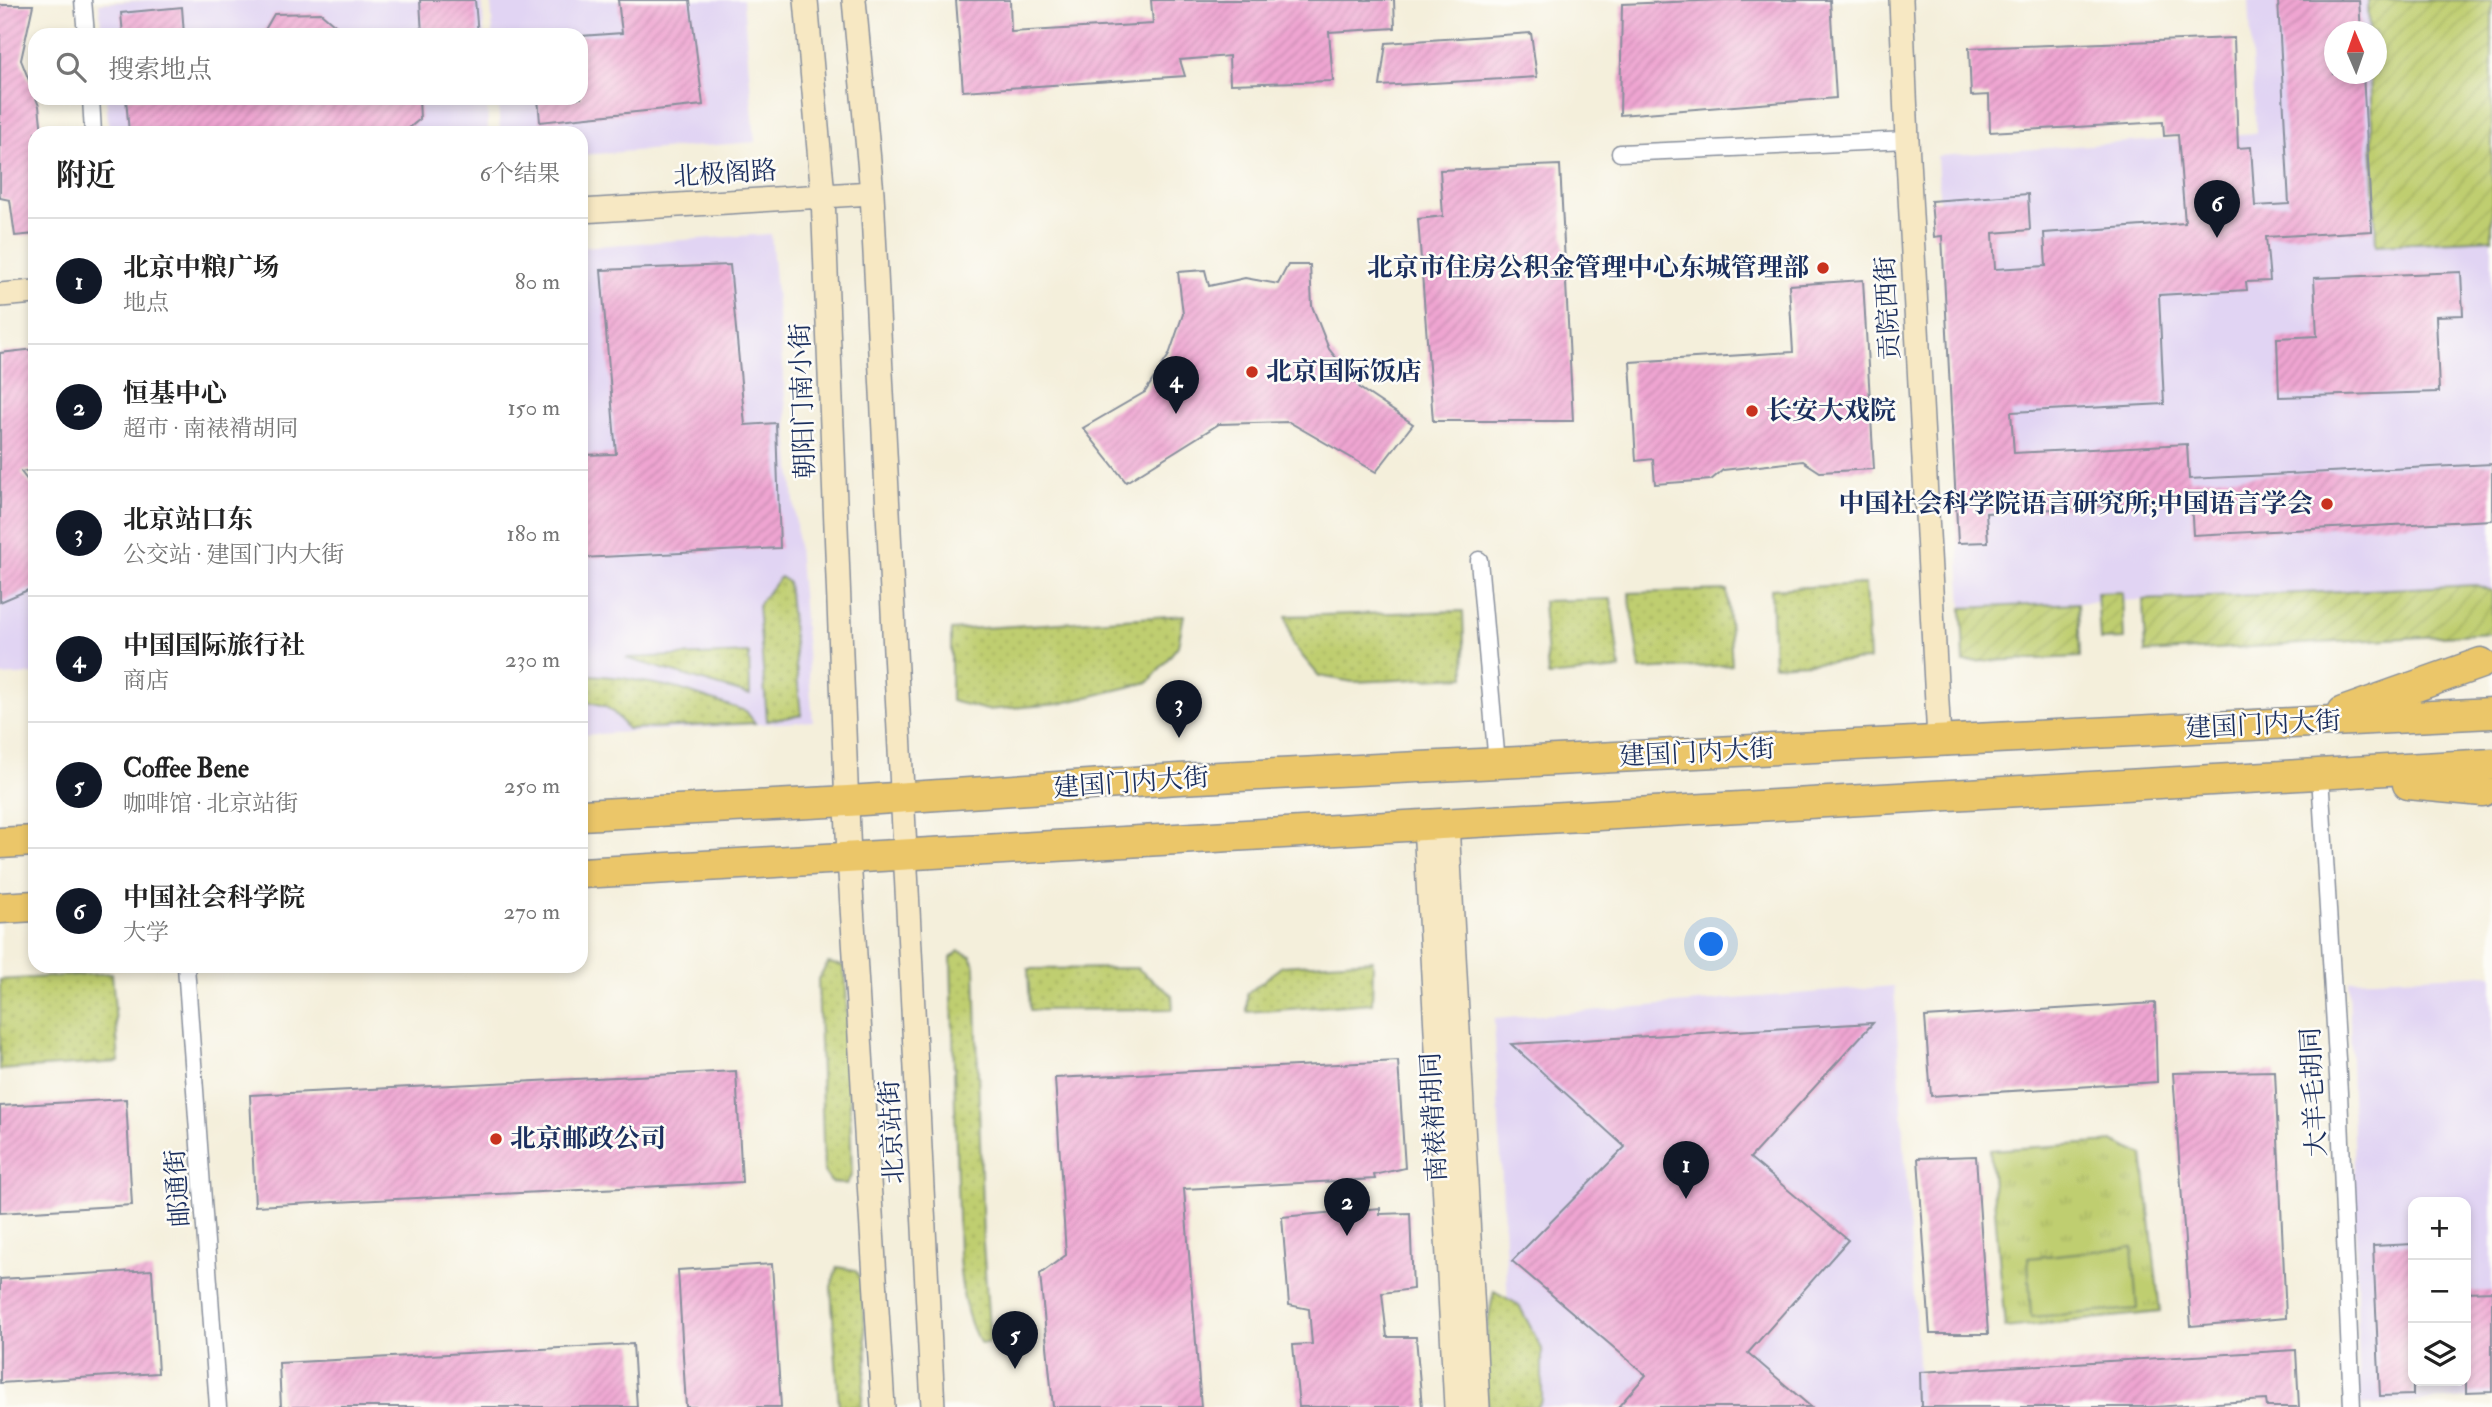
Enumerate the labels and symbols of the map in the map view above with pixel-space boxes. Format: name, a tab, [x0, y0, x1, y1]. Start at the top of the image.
north arrow	[2324, 21, 2387, 84]
street label: 北极阁路	[672, 154, 778, 194]
pin: 6	[2194, 180, 2240, 238]
place label: 北京市住房公积金管理中心东城管理部	[1367, 252, 1809, 284]
street label: 贡院西街	[1869, 255, 1907, 361]
marker: 北京市住房公积金管理中心东城管理部	[1815, 260, 1831, 276]
street label: 朝阳门南小街	[784, 322, 822, 480]
pin: 4	[1153, 356, 1199, 414]
place label: 北京国际饭店	[1266, 356, 1422, 388]
marker: 北京国际饭店	[1244, 364, 1260, 380]
place label: 长安大戏院	[1766, 395, 1896, 427]
marker: 长安大戏院	[1744, 403, 1760, 419]
place label: 中国社会科学院语言研究所;中国语言学会	[1838, 488, 2313, 520]
marker: 中国社会科学院语言研究所;中国语言学会	[2319, 496, 2335, 512]
pin: 3	[1156, 680, 1202, 738]
street label: 建国门内大街	[2184, 705, 2342, 745]
street label: 建国门内大街	[1618, 733, 1776, 773]
street label: 建国门内大街	[1052, 762, 1210, 804]
your location	[1694, 927, 1728, 961]
street label: 大羊毛胡同	[2295, 1026, 2333, 1158]
street label: 南裱褙胡同	[1415, 1051, 1453, 1183]
street label: 北京站街	[873, 1079, 911, 1185]
place label: 北京邮政公司	[510, 1123, 666, 1155]
marker: 北京邮政公司	[488, 1131, 504, 1147]
pin: 1	[1663, 1141, 1709, 1199]
street label: 邮通街	[159, 1148, 197, 1228]
pin: 2	[1324, 1178, 1370, 1236]
pin: 5	[992, 1311, 1038, 1369]

